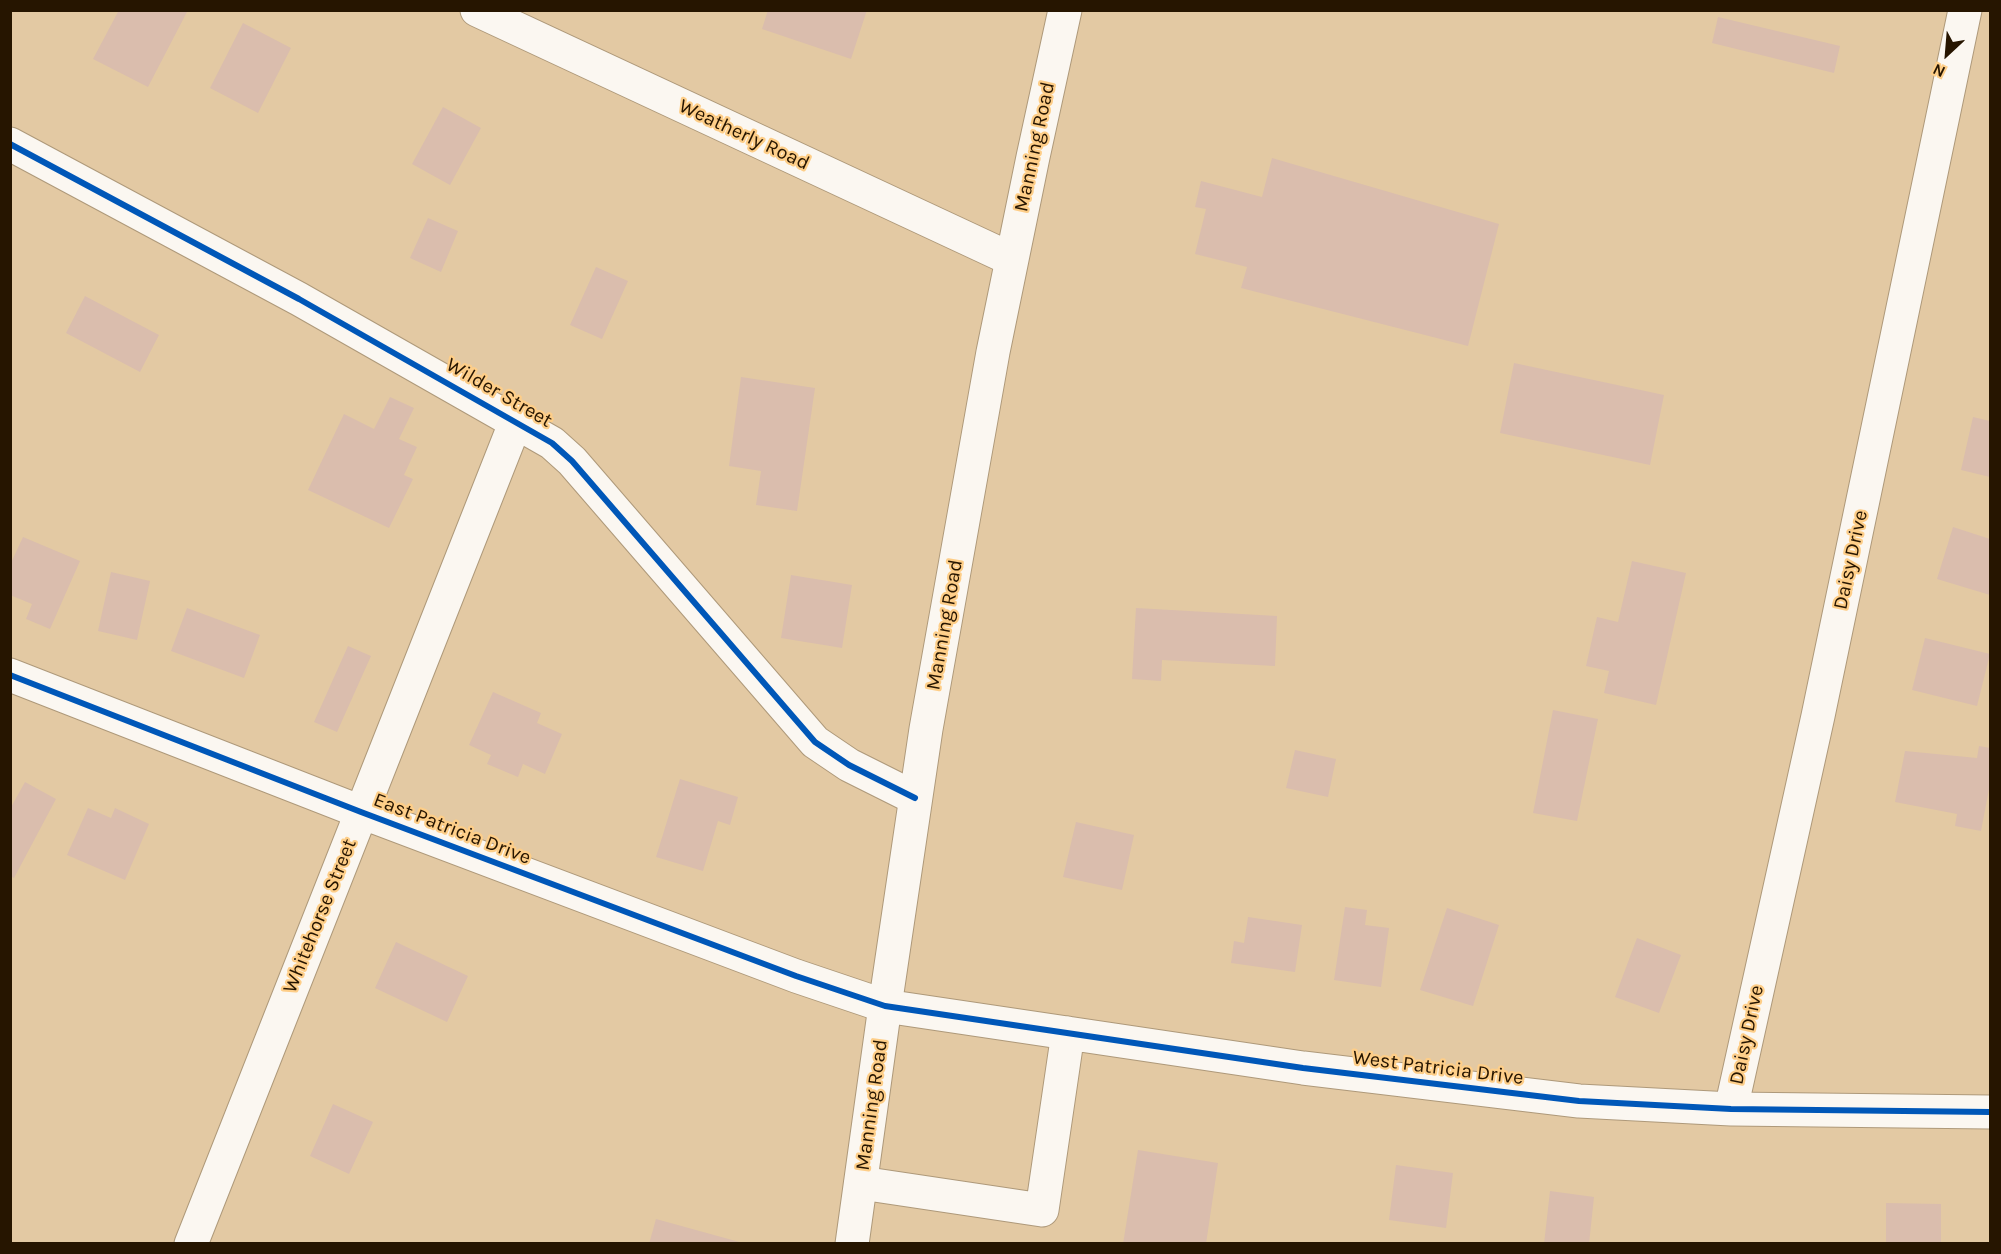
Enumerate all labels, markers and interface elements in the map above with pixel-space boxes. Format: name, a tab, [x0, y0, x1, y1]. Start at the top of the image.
north arrow	[1917, 24, 1977, 84]
text: N	[1930, 60, 1948, 82]
street label: Manning Road	[1010, 80, 1060, 214]
street label: Weatherly Road	[675, 94, 813, 176]
street label: Wilder Street	[442, 353, 556, 433]
street label: Daisy Drive	[1829, 508, 1873, 612]
street label: Manning Road	[922, 558, 968, 692]
street label: East Patricia Drive	[370, 788, 534, 870]
street label: Whitehorse Street	[278, 835, 362, 997]
street label: Daisy Drive	[1725, 983, 1769, 1087]
street label: Manning Road	[851, 1038, 893, 1172]
street label: West Patricia Drive	[1351, 1046, 1525, 1090]

